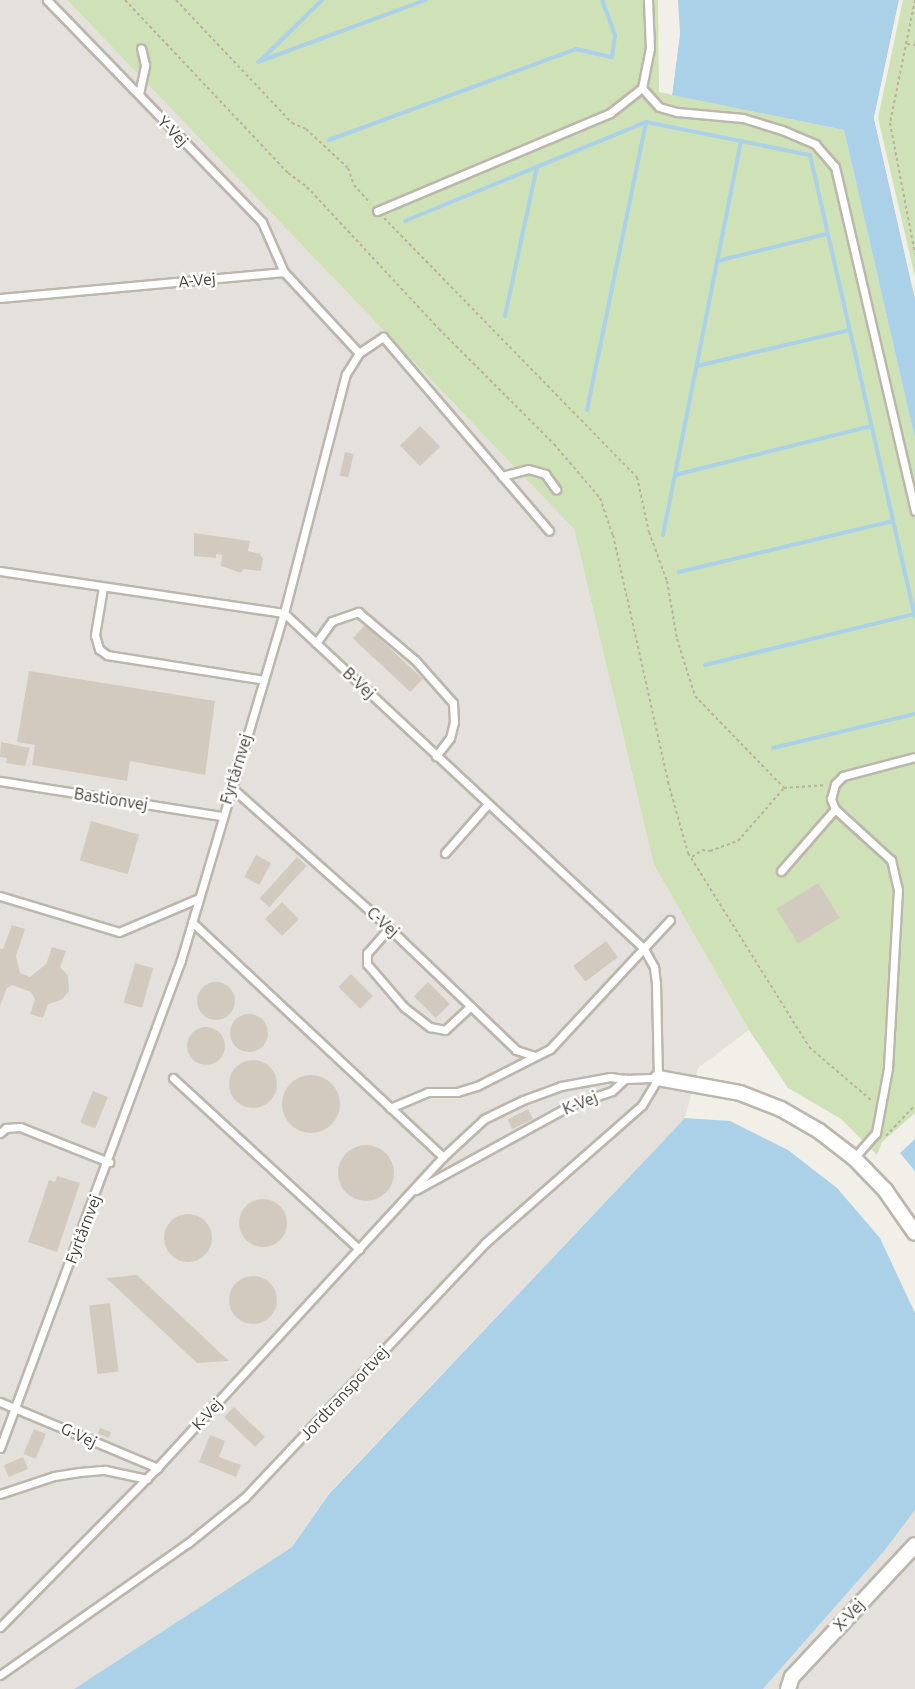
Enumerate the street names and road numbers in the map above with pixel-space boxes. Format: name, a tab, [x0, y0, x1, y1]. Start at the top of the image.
street label: Y-Vej	[154, 112, 192, 150]
street label: A-Vej	[178, 269, 216, 291]
street label: B-Vej	[339, 663, 379, 703]
street label: Fyrtårnvej	[216, 732, 256, 806]
street label: Bastionvej	[73, 784, 149, 814]
street label: C-Vej	[363, 903, 403, 941]
street label: K-Vej	[560, 1087, 600, 1119]
street label: Fyrtårnvej	[61, 1192, 105, 1266]
street label: Jordtransportvej	[296, 1342, 392, 1444]
street label: K-Vej	[188, 1394, 226, 1434]
street label: G-Vej	[58, 1418, 100, 1452]
street label: X-Vej	[830, 1595, 868, 1635]

